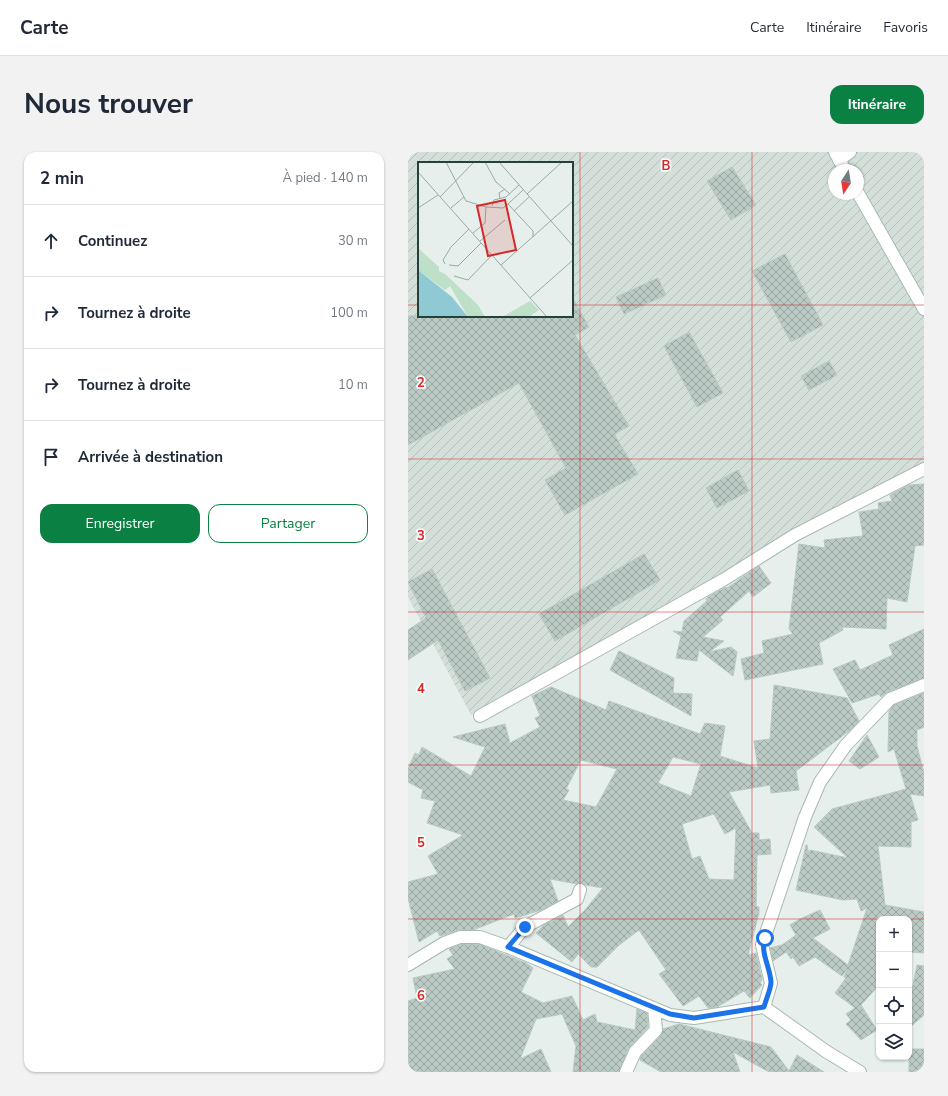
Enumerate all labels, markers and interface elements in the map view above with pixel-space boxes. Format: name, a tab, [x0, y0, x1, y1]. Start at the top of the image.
text: Carte	[20, 15, 68, 41]
text: Carte	[750, 18, 784, 37]
text: Itinéraire	[806, 18, 861, 37]
text: Favoris	[883, 18, 928, 37]
text: Nous trouver	[24, 85, 193, 123]
button: Itinéraire	[830, 85, 924, 124]
text: B	[662, 157, 671, 175]
inset map	[418, 162, 573, 317]
north arrow	[828, 164, 864, 200]
text: 2 min	[40, 167, 84, 190]
text: À pied · 140 m	[283, 169, 368, 187]
icon: ahead	[40, 230, 62, 252]
text: Continuez	[78, 231, 147, 251]
text: 30 m	[338, 232, 368, 250]
icon: right	[40, 302, 62, 324]
text: Tournez à droite	[78, 303, 191, 323]
text: 100 m	[330, 304, 368, 322]
icon: right	[40, 374, 62, 396]
text: 2	[417, 374, 425, 392]
text: Tournez à droite	[78, 375, 191, 395]
text: 10 m	[338, 376, 368, 394]
icon: arrive	[40, 446, 62, 468]
text: Arrivée à destination	[78, 447, 223, 467]
button: Enregistrer	[40, 504, 200, 543]
button: Partager	[208, 504, 368, 543]
text: 3	[417, 527, 425, 545]
text: 4	[417, 680, 425, 698]
text: 5	[417, 834, 425, 852]
map controls	[876, 916, 912, 1060]
button: +	[876, 916, 912, 952]
route end	[516, 918, 534, 936]
route start	[756, 929, 774, 947]
button: −	[876, 952, 912, 988]
text: 6	[417, 987, 425, 1005]
button: locate	[876, 988, 912, 1024]
button: layers	[876, 1024, 912, 1060]

